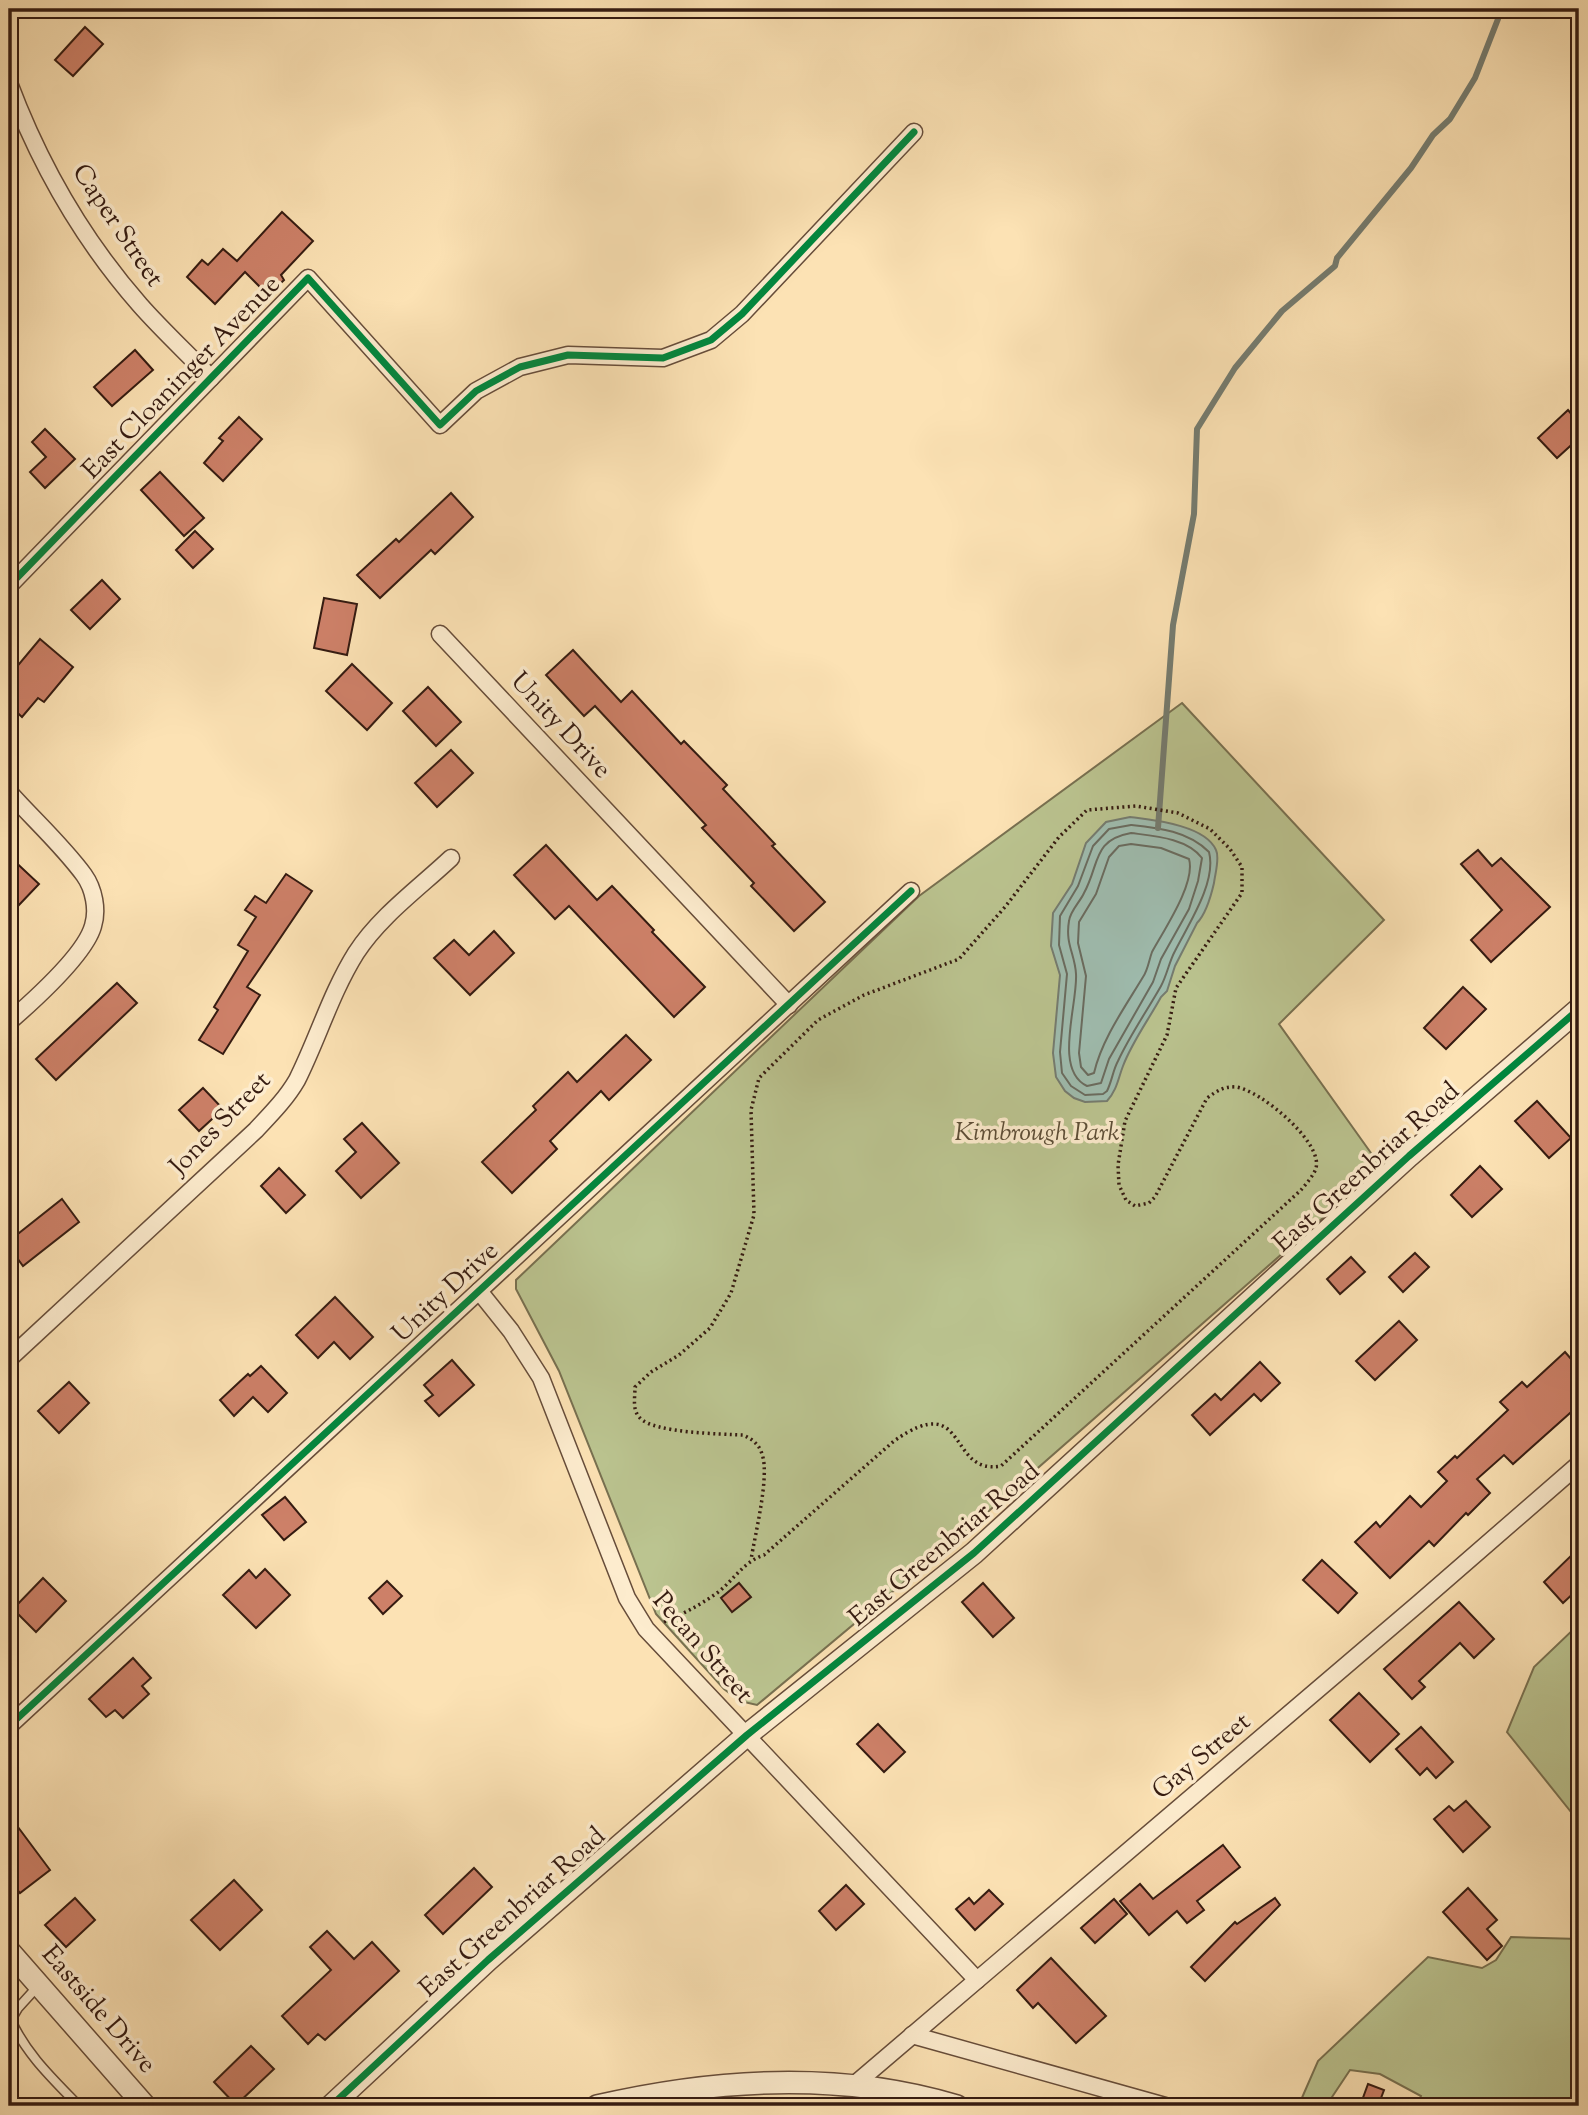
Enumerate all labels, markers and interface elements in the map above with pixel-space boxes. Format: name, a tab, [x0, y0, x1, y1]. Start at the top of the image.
street label: Caper Street	[62, 157, 172, 295]
street label: East Cloaninger Avenue	[74, 268, 290, 488]
street label: Unity Drive	[501, 664, 619, 788]
street label: Jones Street	[160, 1064, 280, 1186]
street label: East Greenbriar Road	[1266, 1074, 1469, 1262]
park label: Kimbrough Park	[954, 1115, 1120, 1152]
street label: Unity Drive	[384, 1234, 508, 1352]
street label: East Greenbriar Road	[841, 1454, 1049, 1636]
street label: Pecan Street	[643, 1584, 761, 1712]
street label: Gay Street	[1145, 1705, 1259, 1809]
street label: East Greenbriar Road	[412, 1819, 615, 2007]
street label: Eastside Drive	[32, 1938, 164, 2082]

